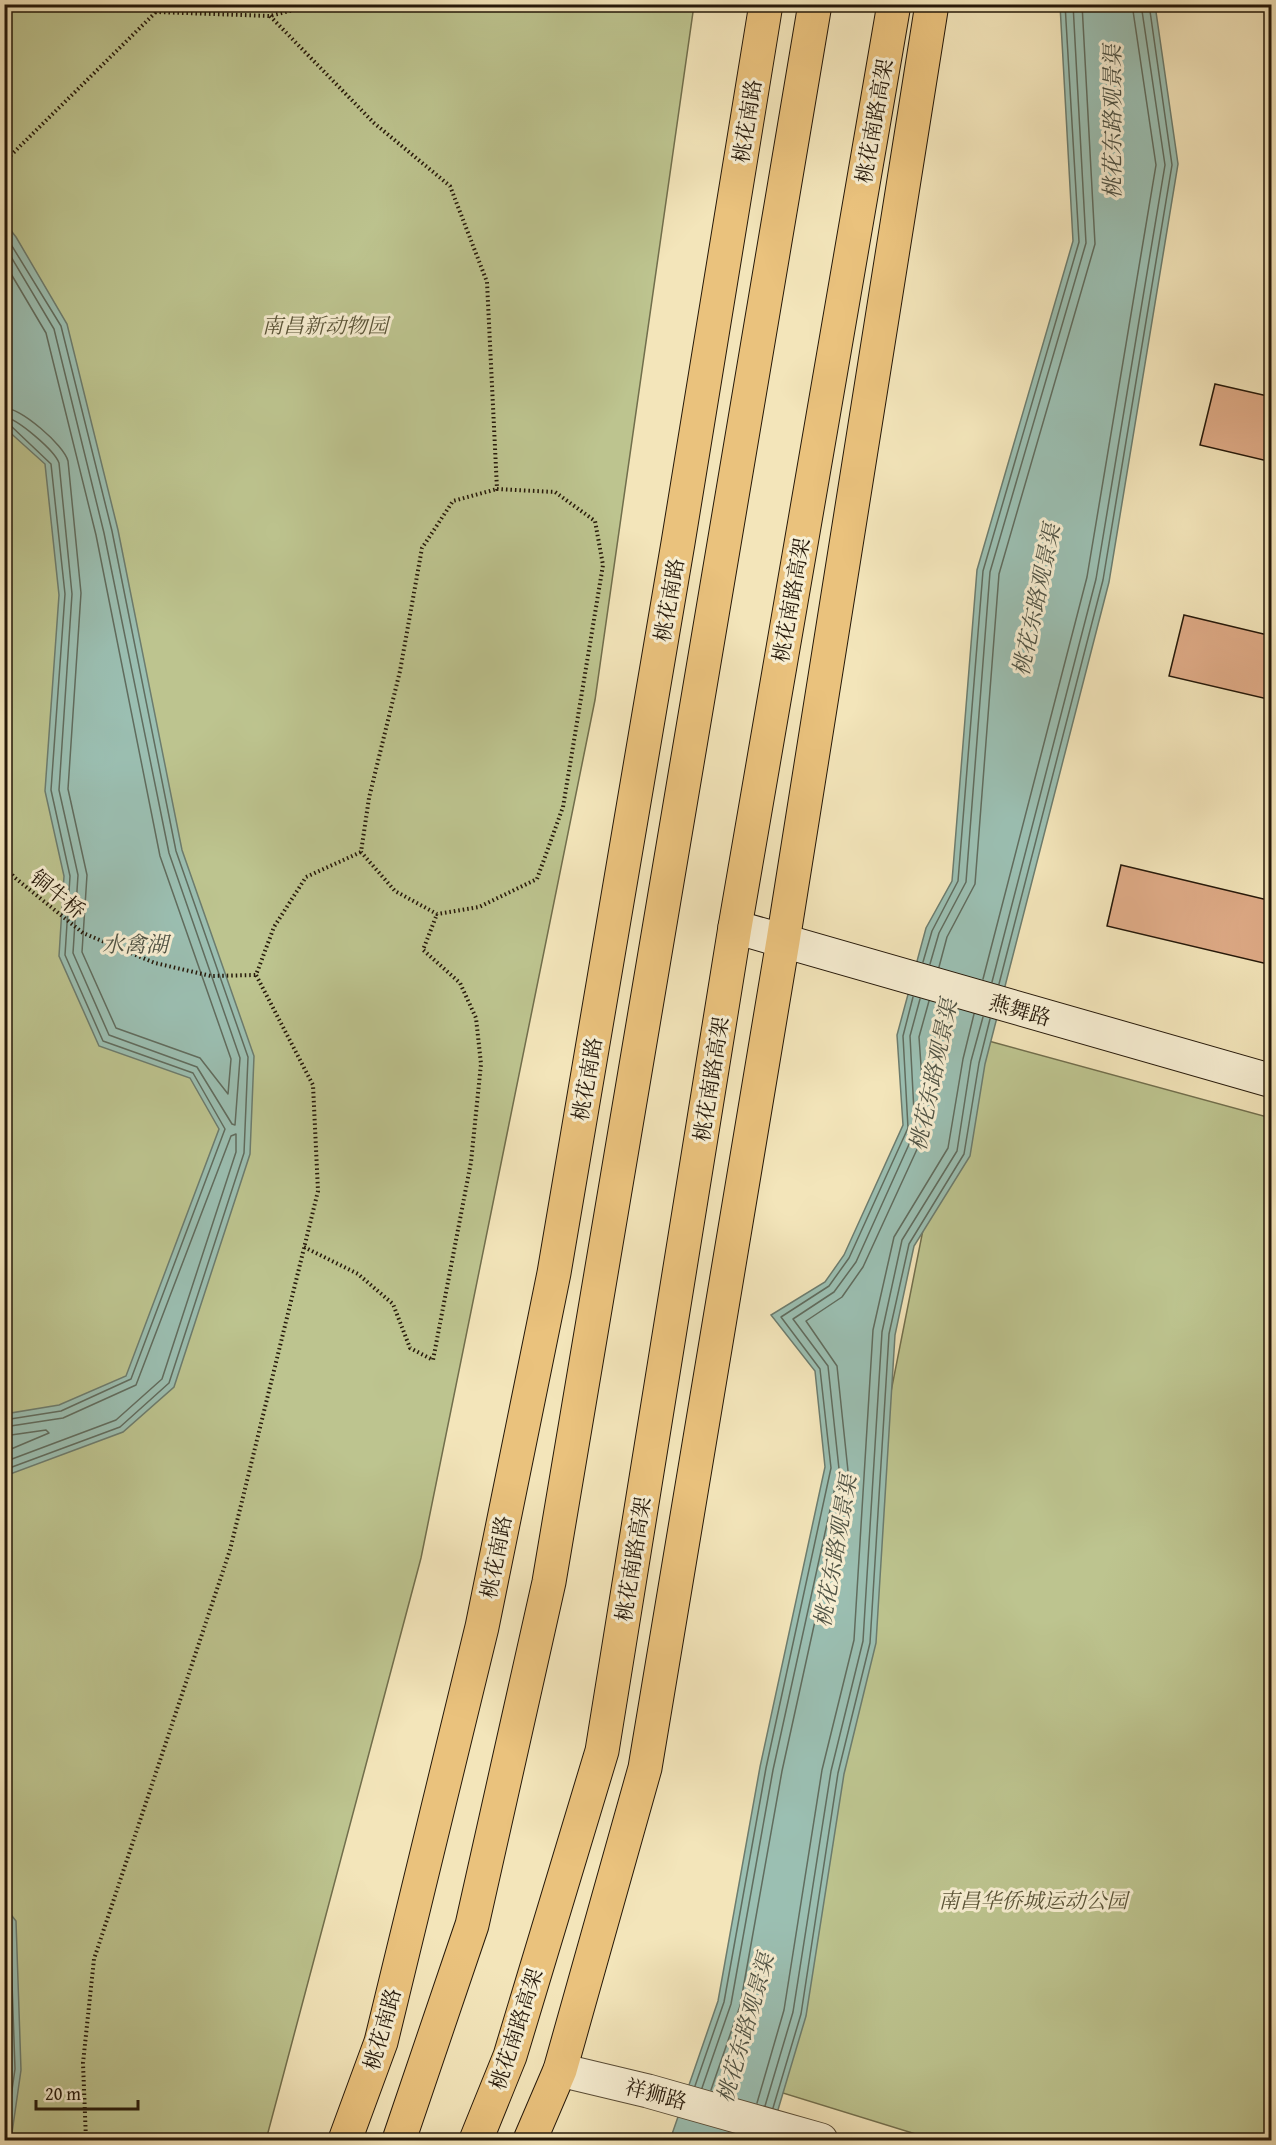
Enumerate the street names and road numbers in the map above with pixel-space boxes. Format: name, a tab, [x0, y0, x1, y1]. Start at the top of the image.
street label: 桃花南路高架	[848, 56, 900, 186]
street label: 桃花南路	[725, 77, 769, 165]
street label: 桃花南路高架	[765, 535, 817, 665]
street label: 桃花南路	[646, 556, 692, 644]
street label: 铜牛桥	[24, 862, 92, 926]
street label: 燕舞路	[985, 986, 1055, 1034]
street label: 桃花南路高架	[686, 1014, 736, 1144]
street label: 桃花南路	[564, 1035, 610, 1123]
street label: 桃花南路高架	[608, 1494, 658, 1624]
street label: 桃花南路	[473, 1513, 519, 1601]
street label: 桃花南路高架	[482, 1964, 550, 2094]
street label: 桃花南路	[356, 1984, 408, 2074]
street label: 祥狮路	[622, 2071, 690, 2117]

